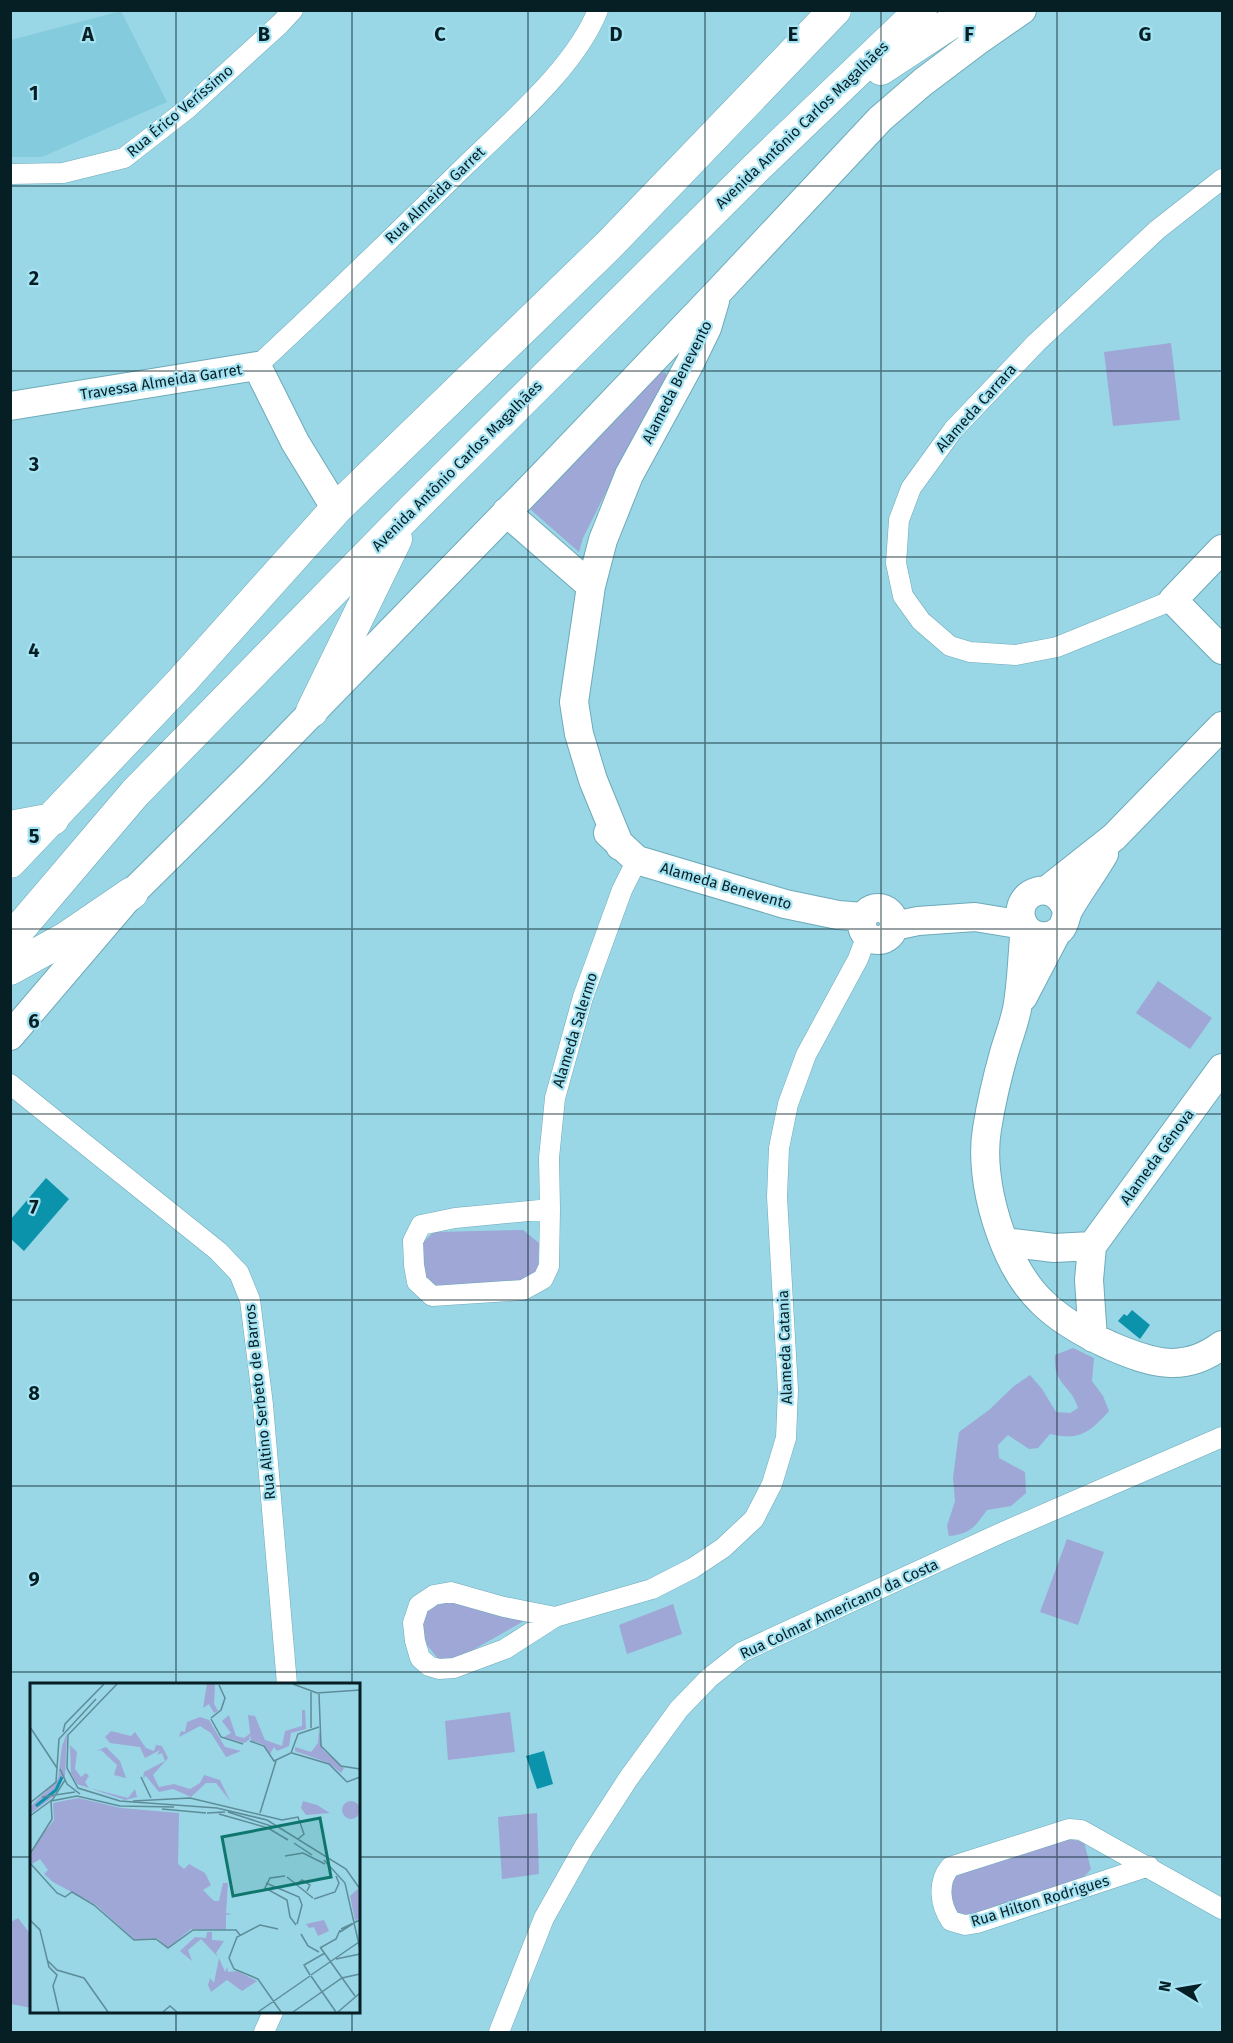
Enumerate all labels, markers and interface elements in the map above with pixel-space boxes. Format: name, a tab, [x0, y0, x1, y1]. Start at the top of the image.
text: A	[81, 22, 95, 46]
text: B	[258, 22, 270, 46]
text: C	[434, 22, 446, 46]
text: D	[609, 22, 623, 46]
text: E	[788, 22, 798, 46]
text: F	[964, 22, 974, 46]
text: G	[1139, 22, 1151, 46]
street label: Avenida Antônio Carlos Magalhães	[712, 37, 892, 213]
street label: Rua Érico Veríssimo	[123, 61, 237, 161]
text: 1	[29, 81, 39, 105]
street label: Rua Almeida Garret	[381, 142, 489, 247]
text: 2	[29, 266, 39, 290]
street label: Alameda Benevento	[638, 317, 716, 447]
street label: Travessa Almeida Garret	[79, 360, 244, 404]
street label: Alameda Carrara	[932, 360, 1020, 456]
street label: Avenida Antônio Carlos Magalhães	[368, 377, 546, 555]
text: 3	[28, 452, 39, 476]
text: 4	[28, 638, 40, 662]
text: 5	[29, 824, 40, 848]
street label: Alameda Benevento	[658, 859, 794, 913]
street label: Alameda Salermo	[549, 970, 601, 1090]
text: 6	[28, 1009, 40, 1033]
street label: Alameda Gênova	[1116, 1106, 1198, 1208]
text: 7	[29, 1195, 39, 1219]
street label: Alameda Catania	[774, 1290, 796, 1404]
street label: Rua Altino Serbeto de Barros	[241, 1303, 279, 1501]
text: 8	[28, 1381, 40, 1405]
street label: Rua Colmar Americano da Costa	[737, 1555, 941, 1663]
text: 9	[28, 1567, 40, 1591]
inset map	[30, 1683, 360, 2013]
street label: Rua Hilton Rodrigues	[969, 1871, 1111, 1931]
north arrow	[1149, 1959, 1209, 2019]
text: N	[1154, 1979, 1175, 1993]

